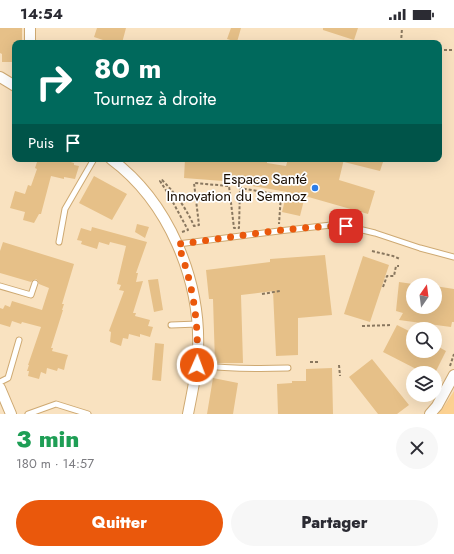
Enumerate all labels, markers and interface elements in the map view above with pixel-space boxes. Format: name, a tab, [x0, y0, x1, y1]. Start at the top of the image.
text: 14:54	[20, 3, 63, 25]
text: 80 m	[94, 48, 161, 89]
icon: right	[28, 56, 80, 108]
text: Tournez à droite	[94, 86, 217, 112]
text: Puis	[28, 132, 54, 154]
icon: arrive	[62, 132, 84, 154]
place label: Espace Santé Innovation du Semnoz	[166, 168, 307, 207]
marker: Espace Santé Innovation du Semnoz	[310, 183, 320, 193]
pin	[329, 209, 363, 243]
icon: arrive	[335, 215, 357, 237]
north arrow	[406, 278, 442, 314]
map controls	[406, 278, 442, 402]
button: search	[406, 322, 442, 358]
position arrow	[176, 344, 218, 386]
button: layers	[406, 366, 442, 402]
text: 3 min	[16, 421, 80, 456]
button: close	[396, 427, 438, 469]
text: 180 m · 14:57	[16, 454, 94, 473]
button: Quitter	[16, 500, 223, 546]
button: Partager	[231, 500, 438, 546]

